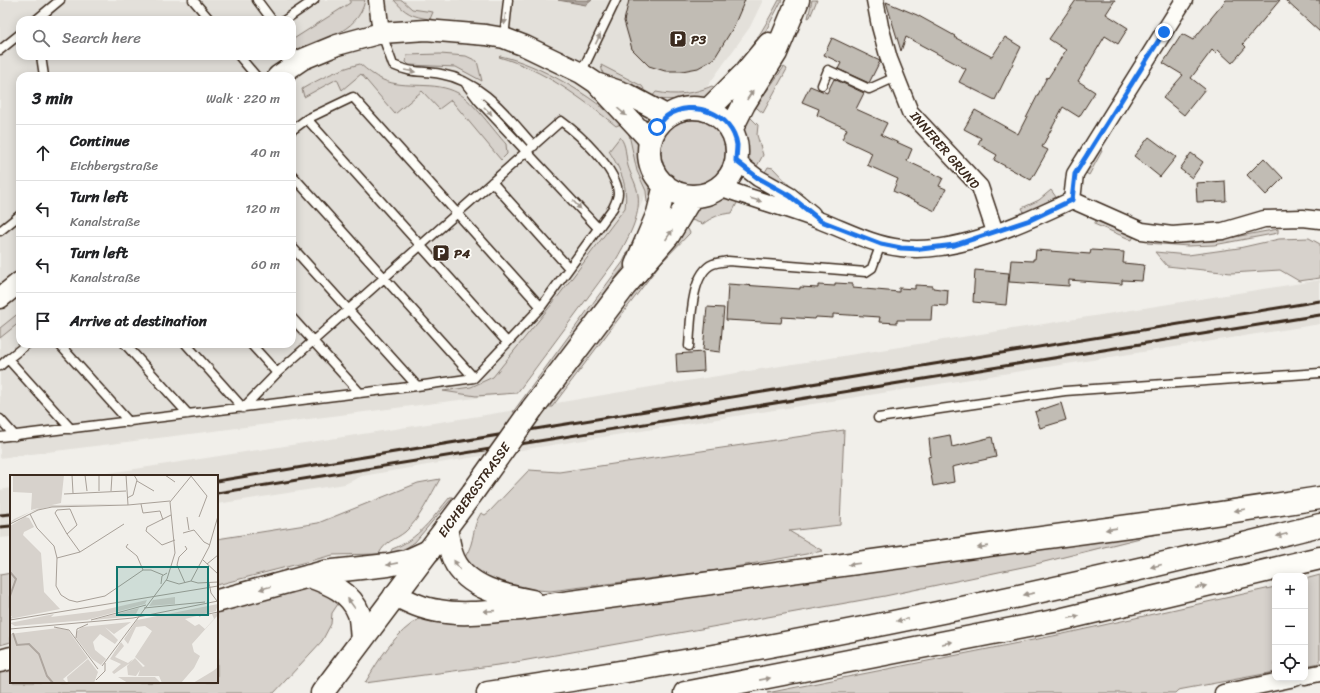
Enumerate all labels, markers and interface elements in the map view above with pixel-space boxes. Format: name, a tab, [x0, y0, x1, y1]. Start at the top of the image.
one-way arrow	[502, 13, 508, 25]
search box	[16, 16, 296, 60]
route end	[1155, 23, 1173, 41]
text: Search here	[62, 25, 141, 51]
icon: search	[30, 27, 52, 49]
place label: P3	[691, 28, 707, 51]
parking icon: P3	[668, 29, 688, 49]
one-way arrow	[595, 33, 601, 44]
one-way arrow	[404, 68, 416, 74]
text: 3 min	[32, 83, 73, 113]
text: Walk · 220 m	[206, 87, 280, 110]
one-way arrow	[746, 90, 754, 101]
street label: INNERER GRUND	[904, 105, 986, 195]
one-way arrow	[483, 106, 493, 116]
one-way arrow	[617, 107, 628, 116]
route start	[648, 118, 666, 136]
text: Continue	[70, 128, 130, 154]
text: 40 m	[250, 141, 280, 164]
icon: ahead	[32, 142, 54, 164]
text: Eichbergstraße	[70, 154, 158, 177]
text: Turn left	[70, 184, 128, 210]
text: 120 m	[245, 197, 280, 220]
one-way arrow	[751, 197, 763, 203]
icon: left	[32, 198, 54, 220]
one-way arrow	[572, 201, 581, 210]
text: Kanalstraße	[70, 210, 140, 233]
one-way arrow	[665, 229, 672, 241]
text: Turn left	[70, 240, 128, 266]
place label: P4	[454, 242, 471, 265]
parking icon: P4	[431, 243, 451, 263]
text: 60 m	[251, 253, 280, 276]
icon: left	[32, 254, 54, 276]
text: Kanalstraße	[70, 266, 140, 289]
text: Arrive at destination	[70, 308, 207, 334]
icon: arrive	[32, 310, 54, 332]
street label: EICHBERGSTRASSE	[431, 437, 517, 542]
inset map	[10, 475, 218, 683]
one-way arrow	[1234, 507, 1246, 513]
one-way arrow	[1105, 526, 1117, 532]
one-way arrow	[1276, 532, 1288, 538]
one-way arrow	[976, 544, 989, 550]
one-way arrow	[453, 560, 461, 570]
one-way arrow	[386, 561, 398, 567]
one-way arrow	[848, 561, 860, 567]
one-way arrow	[1150, 563, 1162, 569]
map controls	[1272, 573, 1308, 681]
button: +	[1272, 573, 1308, 609]
one-way arrow	[1195, 584, 1207, 590]
one-way arrow	[259, 586, 271, 592]
one-way arrow	[1023, 591, 1035, 597]
one-way arrow	[347, 597, 355, 608]
one-way arrow	[483, 608, 495, 615]
button: −	[1272, 609, 1308, 645]
one-way arrow	[1068, 613, 1081, 619]
one-way arrow	[895, 617, 908, 623]
one-way arrow	[941, 639, 953, 645]
button: locate	[1272, 645, 1308, 681]
one-way arrow	[758, 675, 771, 681]

